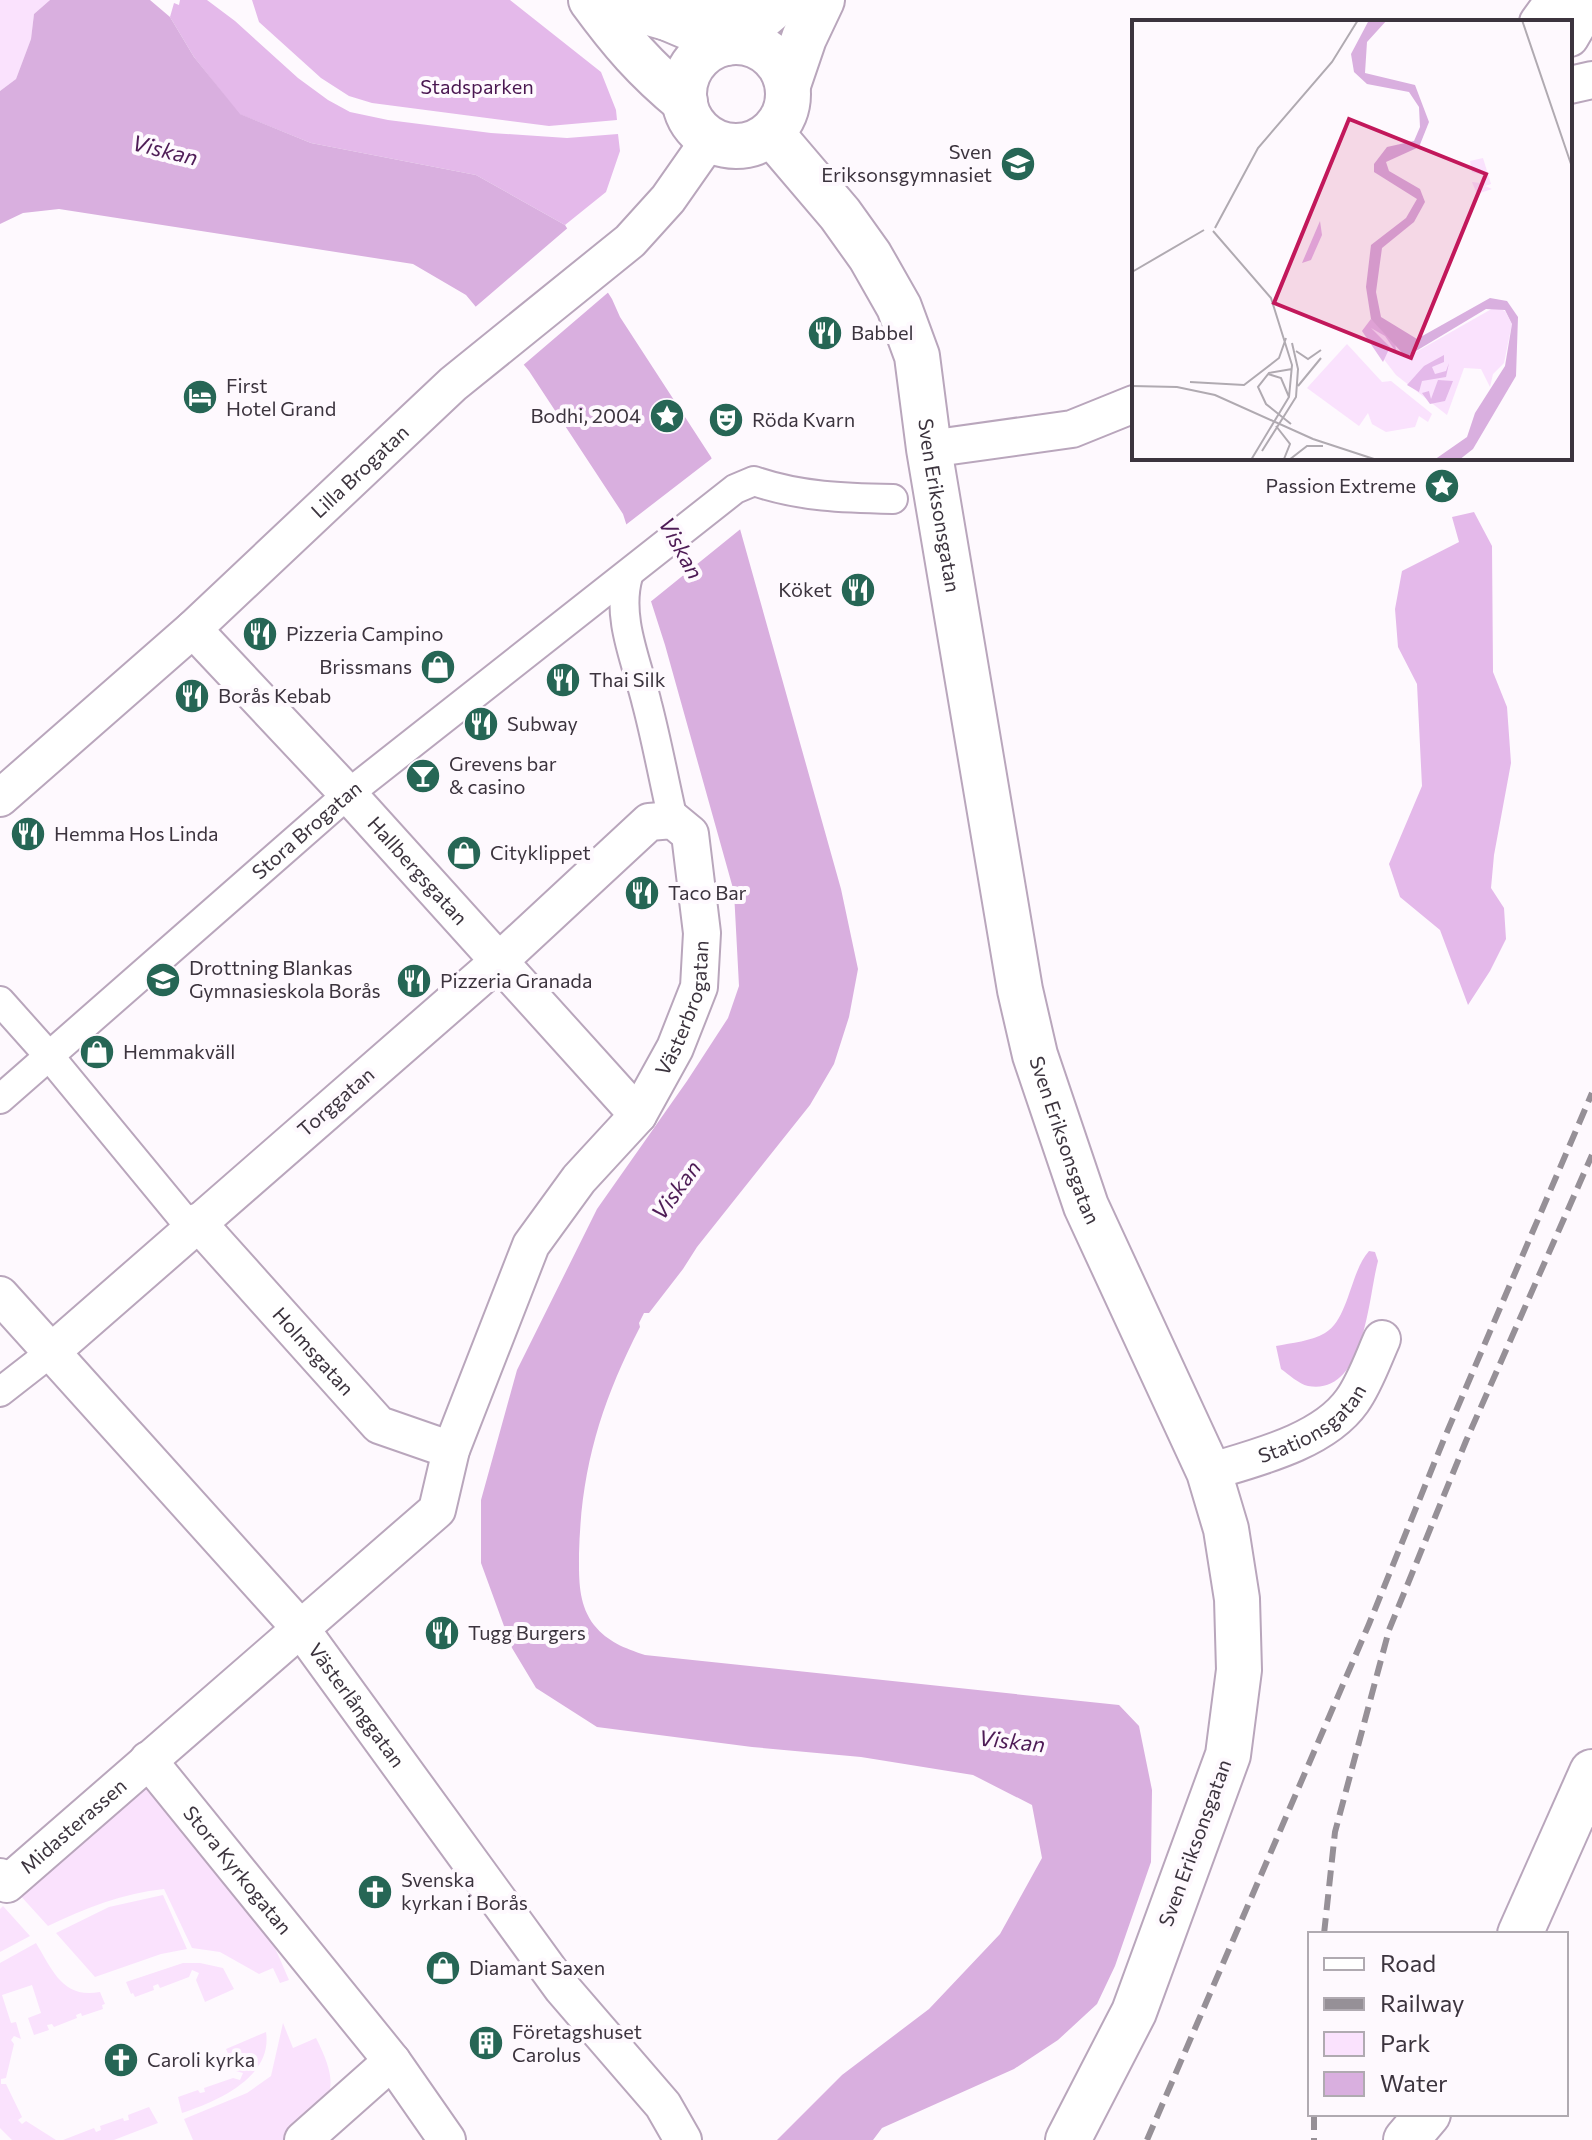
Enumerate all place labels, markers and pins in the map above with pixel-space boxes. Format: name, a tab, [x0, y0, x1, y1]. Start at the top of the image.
place label: Sven Eriksonsgymnasiet	[821, 139, 992, 186]
school or university icon: Sven Eriksonsgymnasiet	[999, 145, 1037, 183]
restaurant icon: Babbel	[806, 314, 844, 352]
place label: Babbel	[851, 320, 914, 344]
place label: First Hotel Grand	[226, 373, 336, 420]
hotel icon: First Hotel Grand	[181, 378, 219, 416]
place icon: Bodhi, 2004	[648, 397, 686, 435]
theatre icon: Röda Kvarn	[707, 401, 745, 439]
place label: Bodhi, 2004	[530, 403, 641, 427]
place label: Röda Kvarn	[752, 407, 855, 431]
place icon: Passion Extreme	[1423, 467, 1461, 505]
place label: Passion Extreme	[1266, 473, 1416, 497]
restaurant icon: Köket	[839, 571, 877, 609]
place label: Köket	[778, 577, 832, 601]
restaurant icon: Pizzeria Campino	[241, 615, 279, 653]
place label: Pizzeria Campino	[286, 621, 444, 645]
shop icon: Brissmans	[419, 648, 457, 686]
place label: Brissmans	[319, 654, 412, 678]
restaurant icon: Thai Silk	[544, 661, 582, 699]
place label: Thai Silk	[589, 667, 666, 691]
restaurant icon: Borås Kebab	[173, 677, 211, 715]
place label: Borås Kebab	[218, 683, 331, 707]
restaurant icon: Subway	[462, 705, 500, 743]
place label: Subway	[507, 711, 578, 735]
place label: Grevens bar & casino	[449, 751, 557, 798]
bar icon: Grevens bar & casino	[404, 757, 442, 795]
restaurant icon: Hemma Hos Linda	[9, 815, 47, 853]
place label: Hemma Hos Linda	[54, 821, 218, 845]
shop icon: Cityklippet	[445, 834, 483, 872]
place label: Cityklippet	[490, 840, 591, 864]
restaurant icon: Taco Bar	[623, 874, 661, 912]
place label: Taco Bar	[668, 880, 747, 904]
place label: Drottning Blankas Gymnasieskola Borås	[189, 955, 381, 1002]
school or university icon: Drottning Blankas Gymnasieskola Borås	[144, 961, 182, 999]
restaurant icon: Pizzeria Granada	[395, 962, 433, 1000]
place label: Pizzeria Granada	[440, 968, 592, 992]
shop icon: Hemmakväll	[78, 1033, 116, 1071]
place label: Hemmakväll	[123, 1039, 235, 1063]
restaurant icon: Tugg Burgers	[423, 1614, 461, 1652]
place label: Tugg Burgers	[468, 1620, 586, 1644]
place label: Svenska kyrkan i Borås	[401, 1867, 528, 1914]
church icon: Svenska kyrkan i Borås	[356, 1873, 394, 1911]
shop icon: Diamant Saxen	[424, 1949, 462, 1987]
place label: Diamant Saxen	[469, 1955, 605, 1979]
place label: Företagshuset Carolus	[512, 2019, 642, 2066]
building icon: Företagshuset Carolus	[467, 2024, 505, 2062]
church icon: Caroli kyrka	[102, 2041, 140, 2079]
place label: Caroli kyrka	[147, 2047, 255, 2071]

